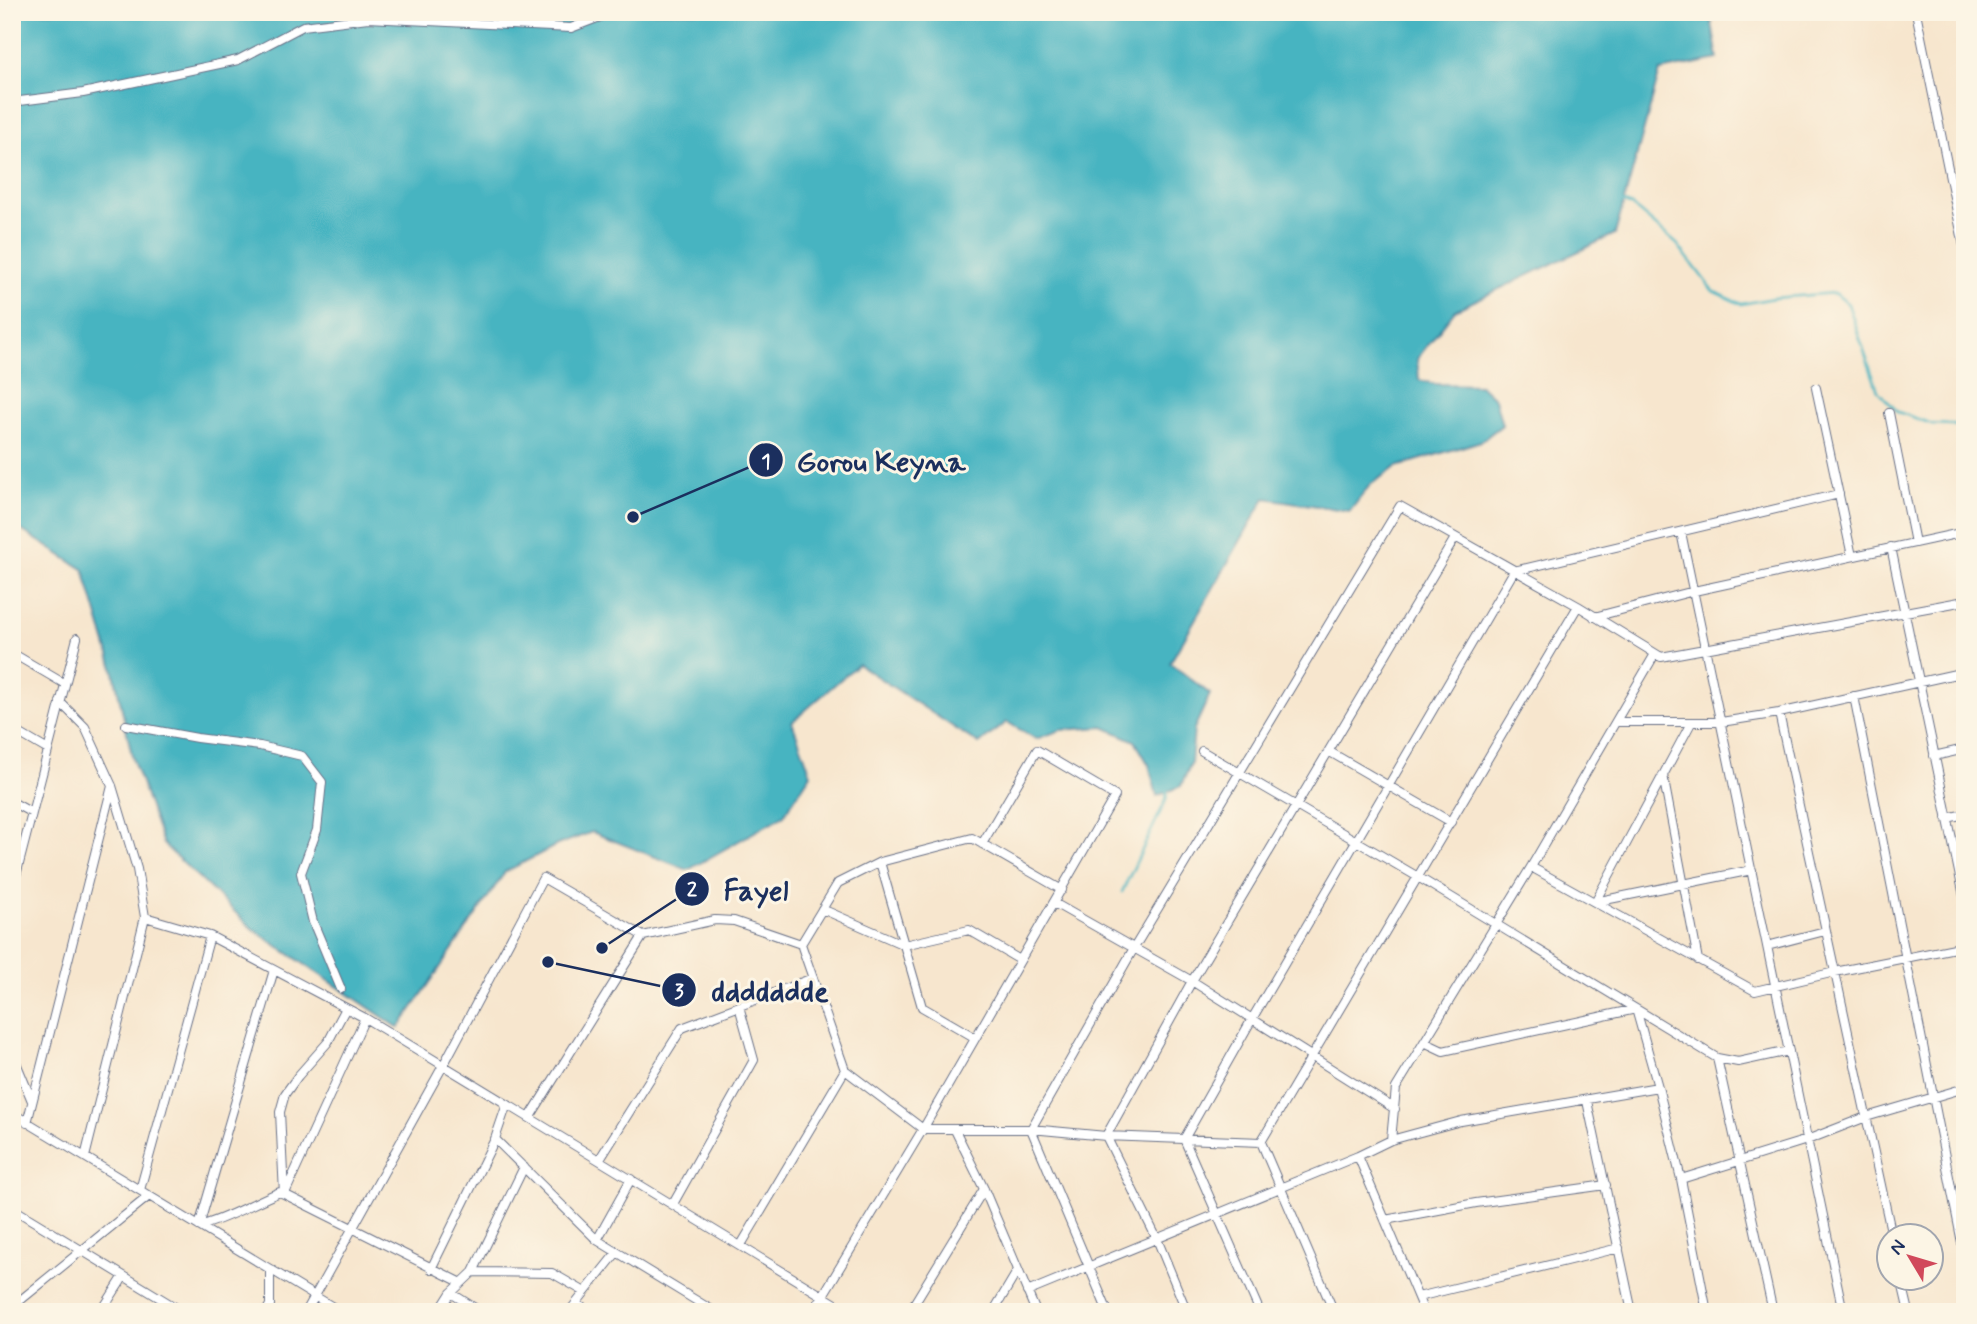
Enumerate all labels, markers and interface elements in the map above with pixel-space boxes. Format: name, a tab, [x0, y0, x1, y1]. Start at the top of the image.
callout: Gorou Keyna	[749, 435, 979, 486]
text: Gorou Keyna	[797, 443, 966, 482]
text: 1	[761, 448, 771, 476]
callout: Fayel	[675, 864, 803, 915]
text: Fayel	[724, 872, 788, 911]
text: 2	[687, 876, 698, 904]
callout: ddddddde	[662, 965, 842, 1016]
text: ddddddde	[711, 973, 829, 1012]
text: 3	[674, 978, 684, 1006]
north arrow	[1876, 1222, 1946, 1292]
text: N	[1884, 1235, 1912, 1260]

